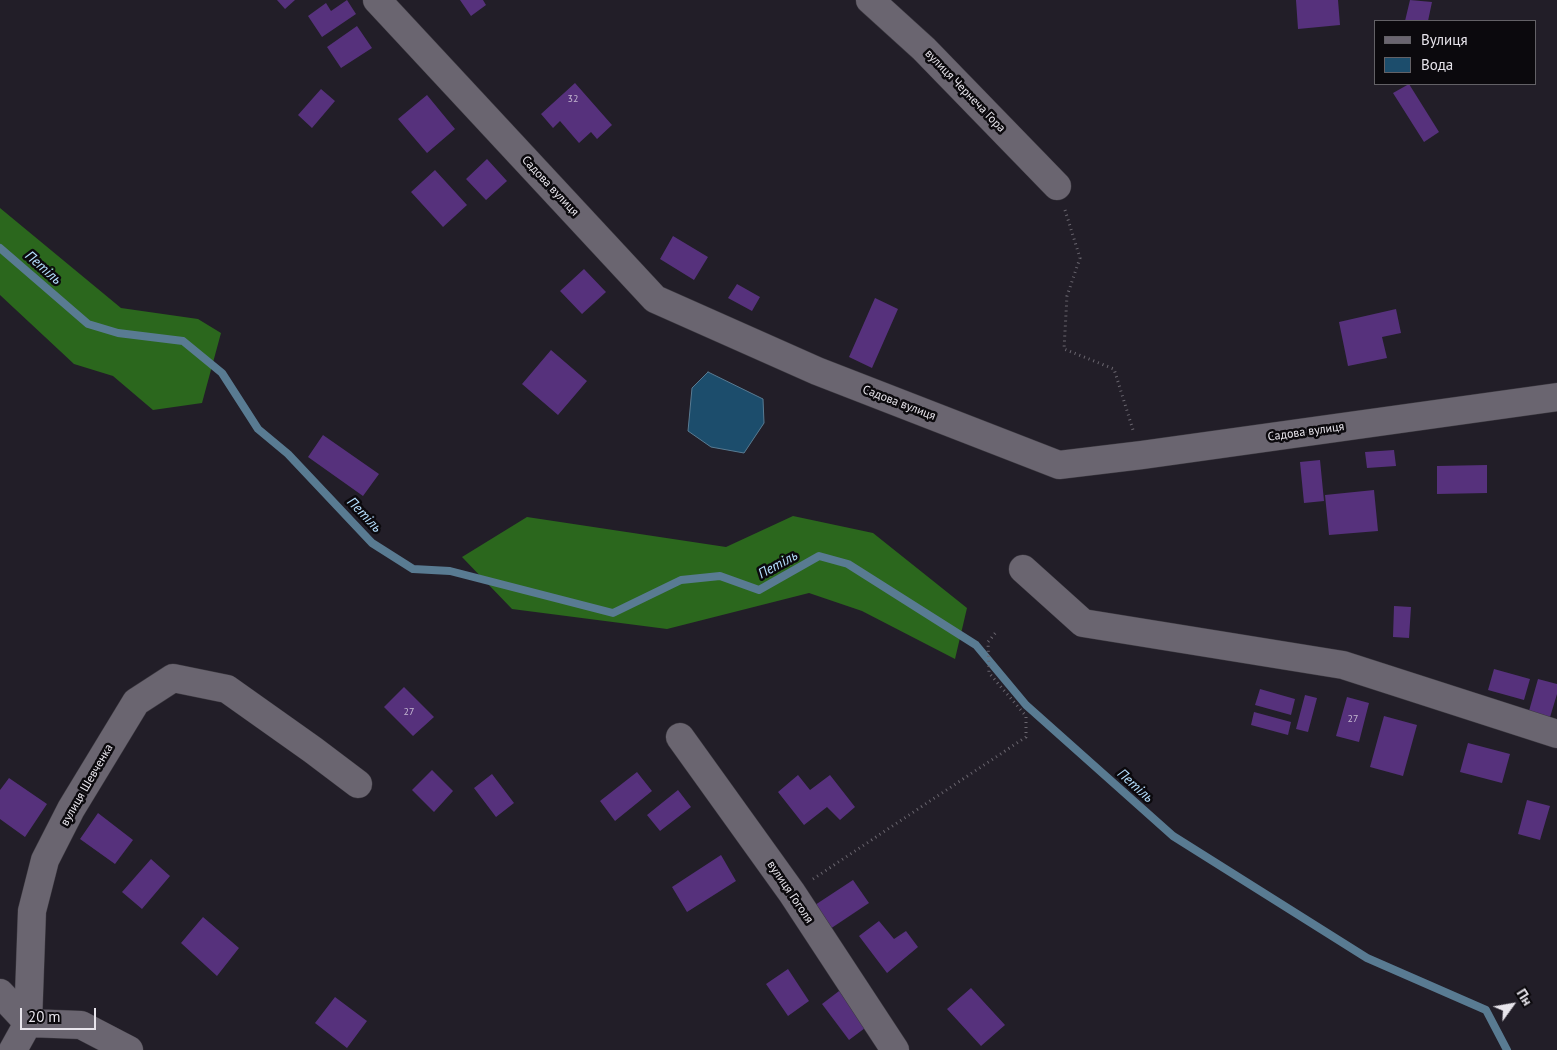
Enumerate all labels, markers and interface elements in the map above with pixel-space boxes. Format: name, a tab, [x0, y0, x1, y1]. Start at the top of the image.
legend	[1374, 20, 1537, 85]
text: Вулиця	[1421, 30, 1468, 49]
street label: вулиця Чернеча Гора	[922, 47, 1008, 135]
text: Вода	[1421, 55, 1453, 74]
house number: 32	[568, 93, 578, 105]
street label: Садова вулиця	[518, 153, 582, 219]
water label: Петіль	[21, 248, 65, 288]
street label: Садова вулиця	[860, 382, 938, 424]
street label: Садова вулиця	[1267, 420, 1345, 444]
water label: Петіль	[343, 494, 385, 536]
water label: Петіль	[755, 547, 801, 583]
house number: 27	[404, 706, 414, 718]
house number: 27	[1348, 713, 1358, 725]
street label: вулиця Шевченка	[58, 741, 116, 829]
water label: Петіль	[1114, 765, 1156, 807]
street label: вулиця Гоголя	[764, 858, 816, 926]
north arrow	[1487, 980, 1537, 1030]
text: Пн	[1513, 985, 1537, 1009]
scale bar	[22, 998, 99, 1030]
text: 20 m	[28, 1007, 61, 1026]

